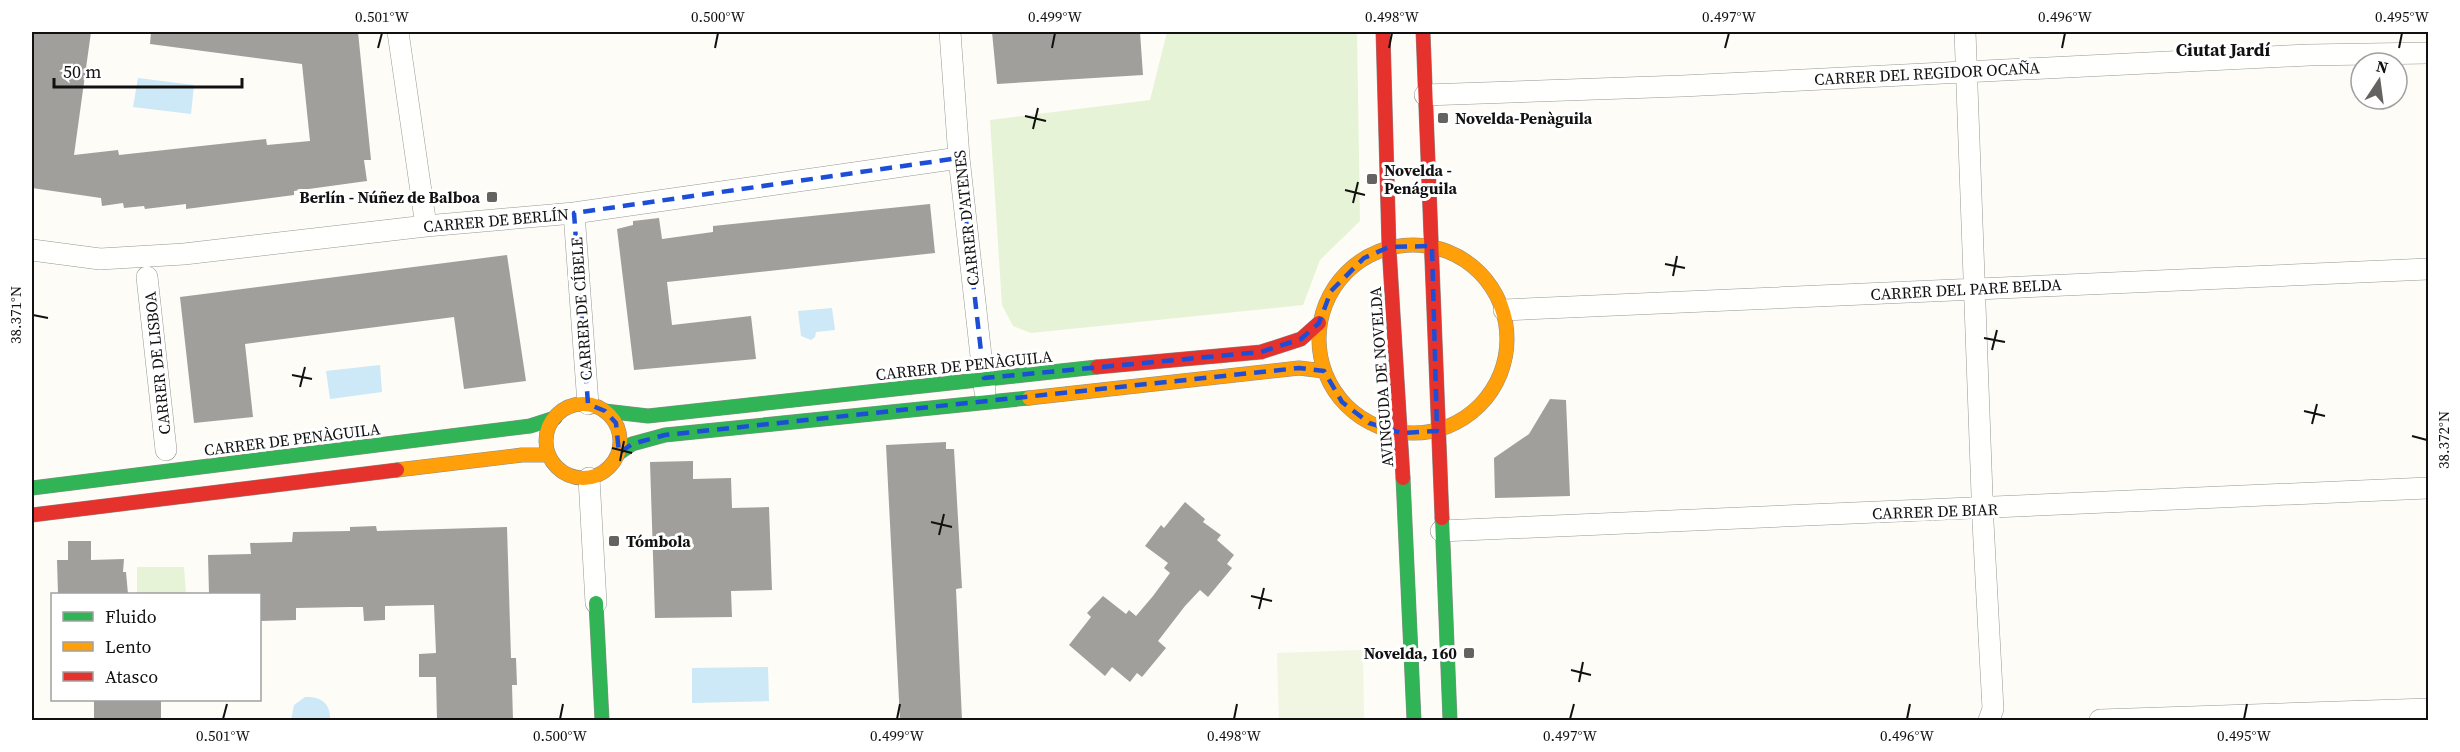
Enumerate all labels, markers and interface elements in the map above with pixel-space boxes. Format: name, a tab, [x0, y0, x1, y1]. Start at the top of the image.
text: 0.501°W	[355, 6, 409, 27]
text: 0.500°W	[691, 6, 745, 27]
text: 0.499°W	[1028, 6, 1082, 27]
text: 0.498°W	[1365, 6, 1419, 27]
text: 0.497°W	[1702, 6, 1756, 27]
text: 0.496°W	[2038, 6, 2092, 27]
text: 0.495°W	[2375, 6, 2429, 27]
district label: Ciutat Jardí	[2176, 37, 2271, 62]
scale bar	[54, 51, 242, 89]
north arrow	[2349, 51, 2409, 111]
text: N	[2374, 54, 2391, 78]
street label: CARRER DEL REGIDOR OCAÑA	[1814, 56, 2041, 90]
text: 50 m	[63, 59, 101, 84]
place label: Novelda-Penàguila	[1455, 107, 1593, 129]
marker: Novelda-Penàguila	[1436, 111, 1450, 125]
street label: CARRER D'ATENES	[948, 149, 984, 287]
place label: Novelda - Penáguila	[1384, 159, 1457, 199]
marker: Novelda - Penáguila	[1365, 172, 1379, 186]
place label: Berlín - Núñez de Balboa	[299, 186, 480, 208]
marker: Berlín - Núñez de Balboa	[485, 190, 499, 204]
street label: CARRER DE BERLÍN	[422, 203, 570, 237]
street label: CARRER DE CÍBELE	[565, 236, 597, 381]
street label: CARRER DEL PARE BELDA	[1870, 273, 2062, 305]
text: 38.371°N	[5, 286, 26, 344]
street label: AVINGUDA DE NOVELDA	[1364, 286, 1398, 468]
street label: CARRER DE LISBOA	[139, 290, 175, 436]
street label: CARRER DE PENÀGUILA	[875, 345, 1054, 385]
text: 38.372°N	[2433, 411, 2454, 469]
street label: CARRER DE PENÀGUILA	[203, 417, 382, 461]
street label: CARRER DE BIAR	[1872, 498, 1999, 524]
place label: Tómbola	[626, 530, 691, 552]
marker: Tómbola	[607, 534, 621, 548]
legend	[51, 593, 261, 701]
text: Fluido	[105, 604, 157, 629]
text: Lento	[105, 634, 152, 659]
place label: Novelda, 160	[1364, 642, 1457, 664]
marker: Novelda, 160	[1462, 646, 1476, 660]
text: Atasco	[105, 664, 158, 689]
text: 0.501°W	[196, 725, 250, 746]
text: 0.500°W	[533, 725, 587, 746]
text: 0.499°W	[870, 725, 924, 746]
text: 0.498°W	[1207, 725, 1261, 746]
text: 0.497°W	[1543, 725, 1597, 746]
text: 0.496°W	[1880, 725, 1934, 746]
text: 0.495°W	[2217, 725, 2271, 746]

